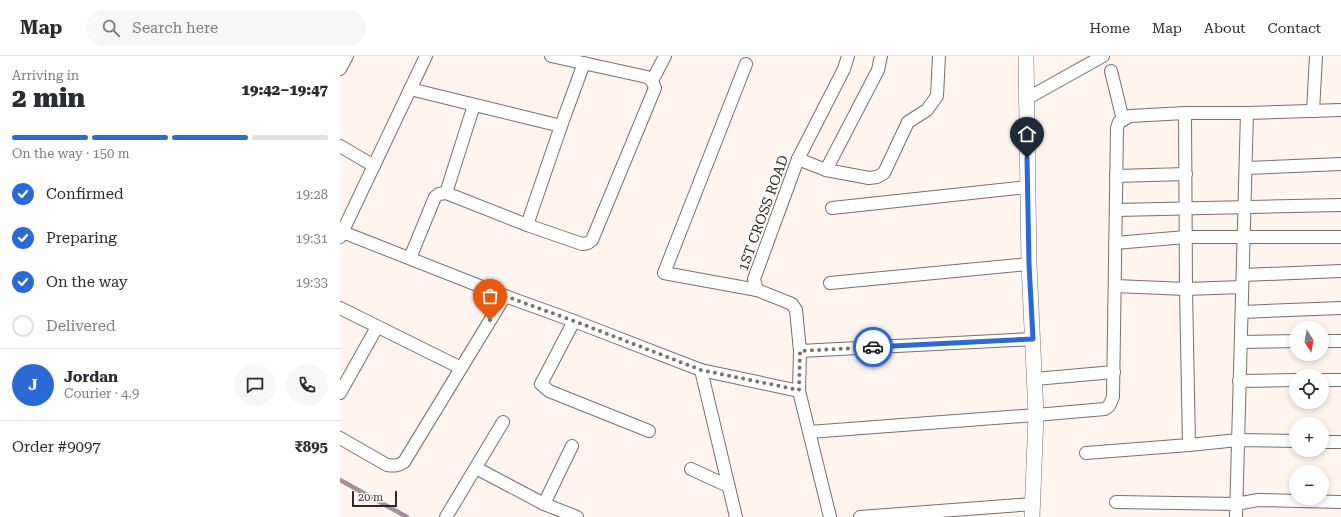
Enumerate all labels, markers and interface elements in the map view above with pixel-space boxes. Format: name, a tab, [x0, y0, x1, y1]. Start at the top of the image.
search box	[86, 10, 366, 46]
text: Map	[20, 16, 62, 39]
icon: search	[100, 17, 122, 39]
text: Search here	[132, 19, 218, 37]
text: Home	[1089, 20, 1130, 36]
text: Map	[1152, 20, 1182, 36]
text: About	[1204, 20, 1246, 36]
text: Contact	[1268, 20, 1321, 36]
text: Arriving in	[12, 68, 79, 83]
text: 19:42–19:47	[242, 81, 328, 99]
text: 2 min	[12, 83, 85, 113]
pin	[1010, 117, 1044, 158]
icon: home	[1016, 123, 1038, 145]
text: On the way · 150 m	[12, 146, 129, 161]
street label: 1ST CROSS ROAD	[735, 153, 791, 273]
icon: check	[12, 183, 34, 205]
text: Confirmed	[46, 185, 124, 203]
text: 19:28	[296, 187, 328, 202]
icon: check	[12, 227, 34, 249]
text: Preparing	[46, 229, 117, 247]
text: 19:31	[296, 231, 328, 246]
icon: check	[12, 271, 34, 293]
text: On the way	[46, 273, 128, 291]
text: 19:33	[296, 275, 328, 290]
pin	[473, 279, 507, 320]
icon: bag	[479, 285, 501, 307]
text: Delivered	[46, 317, 116, 335]
north arrow	[1289, 321, 1329, 361]
map controls	[1289, 321, 1329, 505]
courier	[853, 327, 893, 367]
icon: car	[862, 336, 884, 358]
button: chat	[234, 364, 276, 406]
button: phone	[286, 364, 328, 406]
text: Jordan	[64, 368, 118, 386]
button: locate	[1289, 369, 1329, 409]
text: J	[28, 376, 38, 394]
text: Courier · 4.9	[64, 386, 139, 401]
button: +	[1289, 417, 1329, 457]
text: Order #9097	[12, 438, 101, 456]
text: ₹895	[294, 438, 328, 456]
button: −	[1289, 465, 1329, 505]
scale bar	[352, 489, 397, 508]
text: 20 m	[358, 491, 383, 504]

